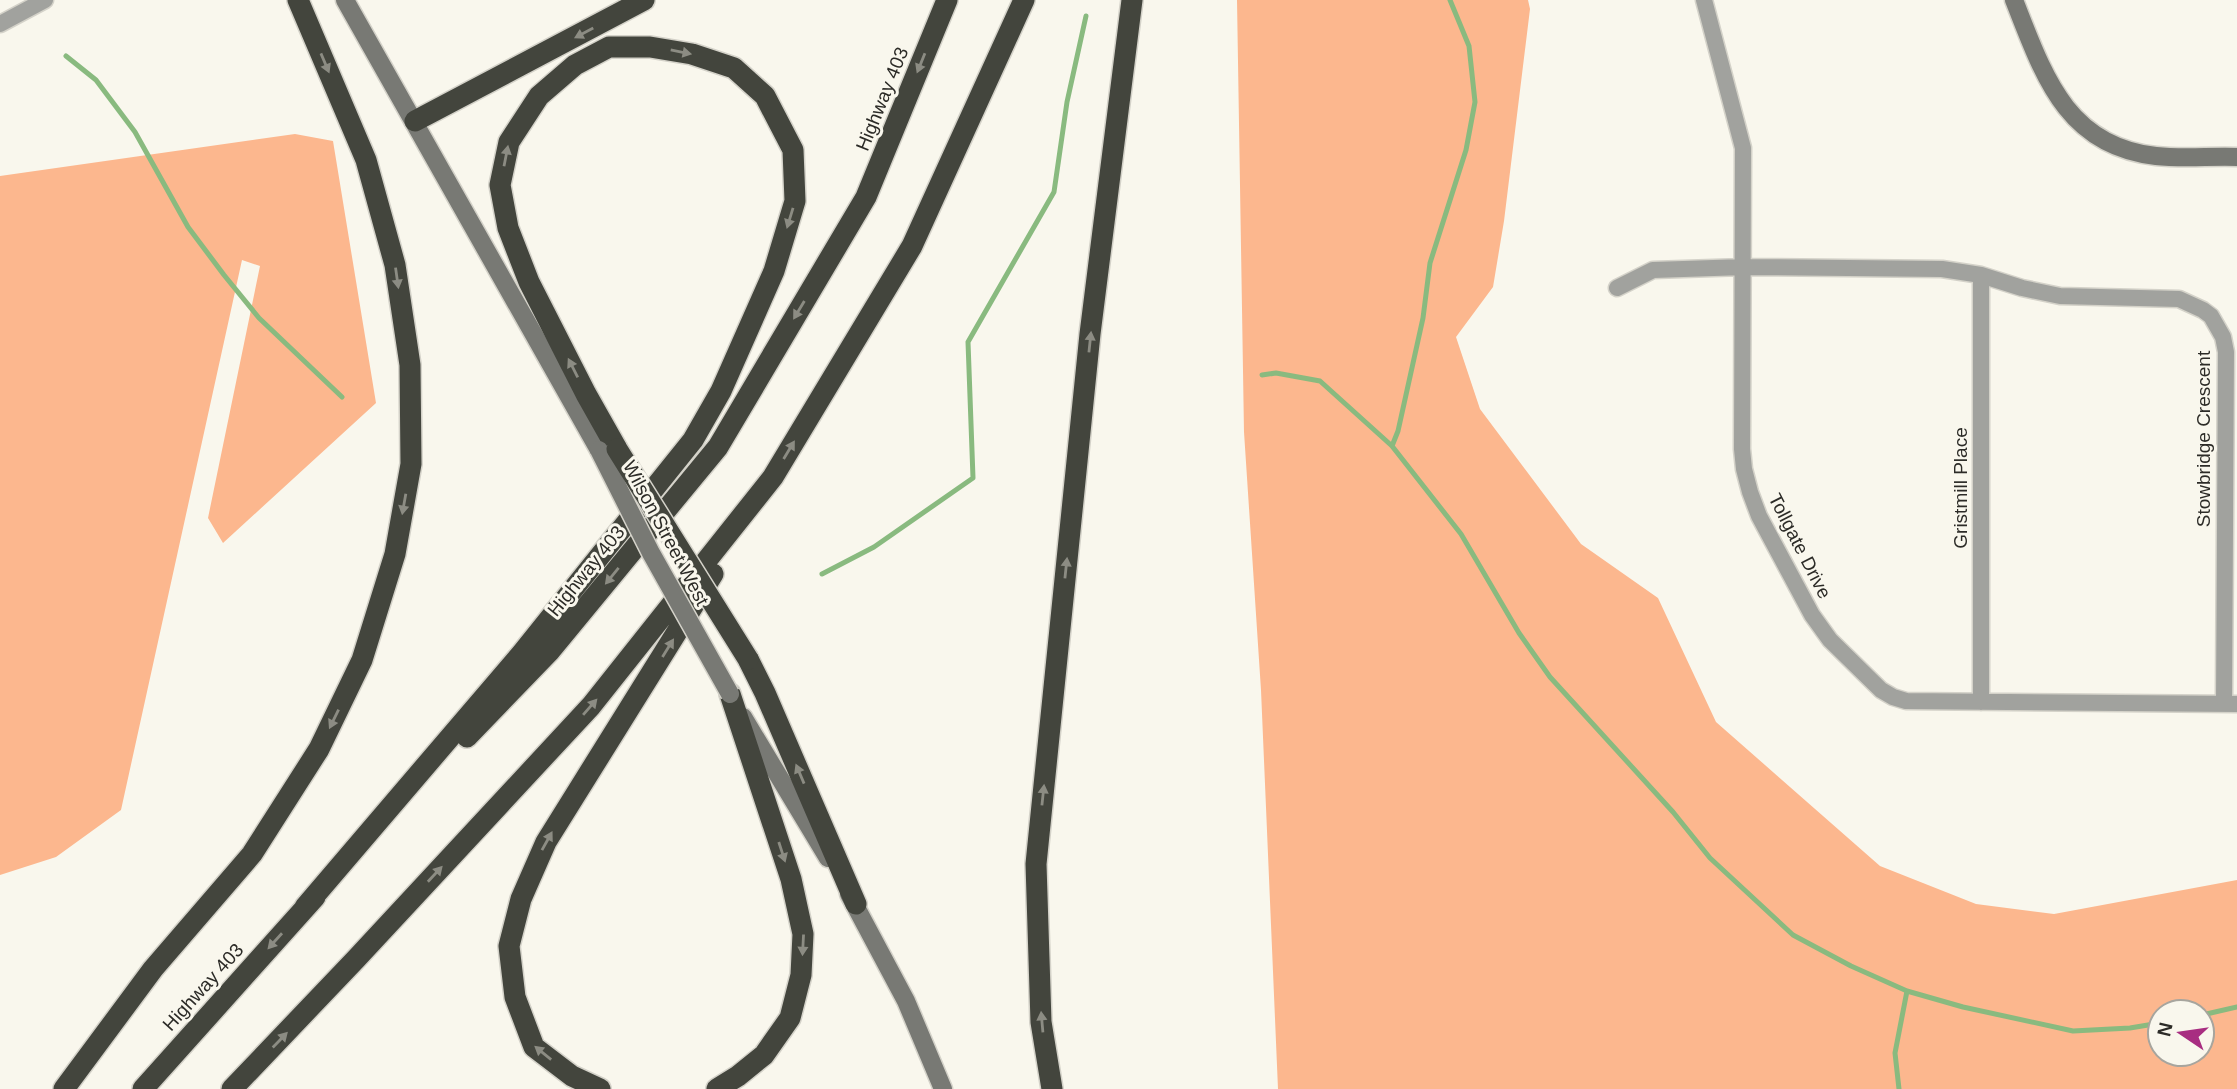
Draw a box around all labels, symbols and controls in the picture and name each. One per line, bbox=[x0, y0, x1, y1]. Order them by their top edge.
one-way arrow bbox=[574, 26, 594, 38]
street label: Highway 403 bbox=[852, 44, 912, 154]
one-way arrow bbox=[670, 47, 692, 58]
one-way arrow bbox=[319, 53, 331, 73]
one-way arrow bbox=[915, 53, 927, 73]
one-way arrow bbox=[501, 145, 512, 167]
one-way arrow bbox=[784, 208, 794, 229]
one-way arrow bbox=[392, 267, 403, 289]
one-way arrow bbox=[793, 301, 805, 320]
one-way arrow bbox=[1084, 331, 1095, 353]
street label: Stowbridge Crescent bbox=[2193, 350, 2214, 527]
one-way arrow bbox=[567, 358, 578, 378]
street label: Gristmill Place bbox=[1950, 427, 1971, 549]
one-way arrow bbox=[783, 440, 796, 459]
street label: Wilson Street West bbox=[619, 457, 713, 610]
street label: Tollgate Drive bbox=[1765, 490, 1835, 602]
one-way arrow bbox=[398, 493, 409, 515]
street label: Highway 403 bbox=[543, 522, 629, 620]
one-way arrow bbox=[1061, 557, 1072, 579]
one-way arrow bbox=[605, 567, 620, 584]
one-way arrow bbox=[661, 639, 674, 658]
one-way arrow bbox=[582, 698, 597, 715]
one-way arrow bbox=[328, 709, 339, 729]
one-way arrow bbox=[794, 764, 806, 784]
one-way arrow bbox=[1038, 783, 1049, 805]
one-way arrow bbox=[541, 831, 553, 851]
one-way arrow bbox=[777, 841, 788, 862]
one-way arrow bbox=[427, 866, 443, 883]
one-way arrow bbox=[268, 932, 283, 949]
one-way arrow bbox=[797, 935, 808, 957]
street label: Highway 403 bbox=[158, 939, 248, 1035]
north arrow bbox=[2146, 998, 2216, 1068]
one-way arrow bbox=[1036, 1010, 1047, 1032]
text: N bbox=[2153, 1020, 2177, 1038]
one-way arrow bbox=[271, 1031, 288, 1048]
one-way arrow bbox=[534, 1046, 552, 1061]

